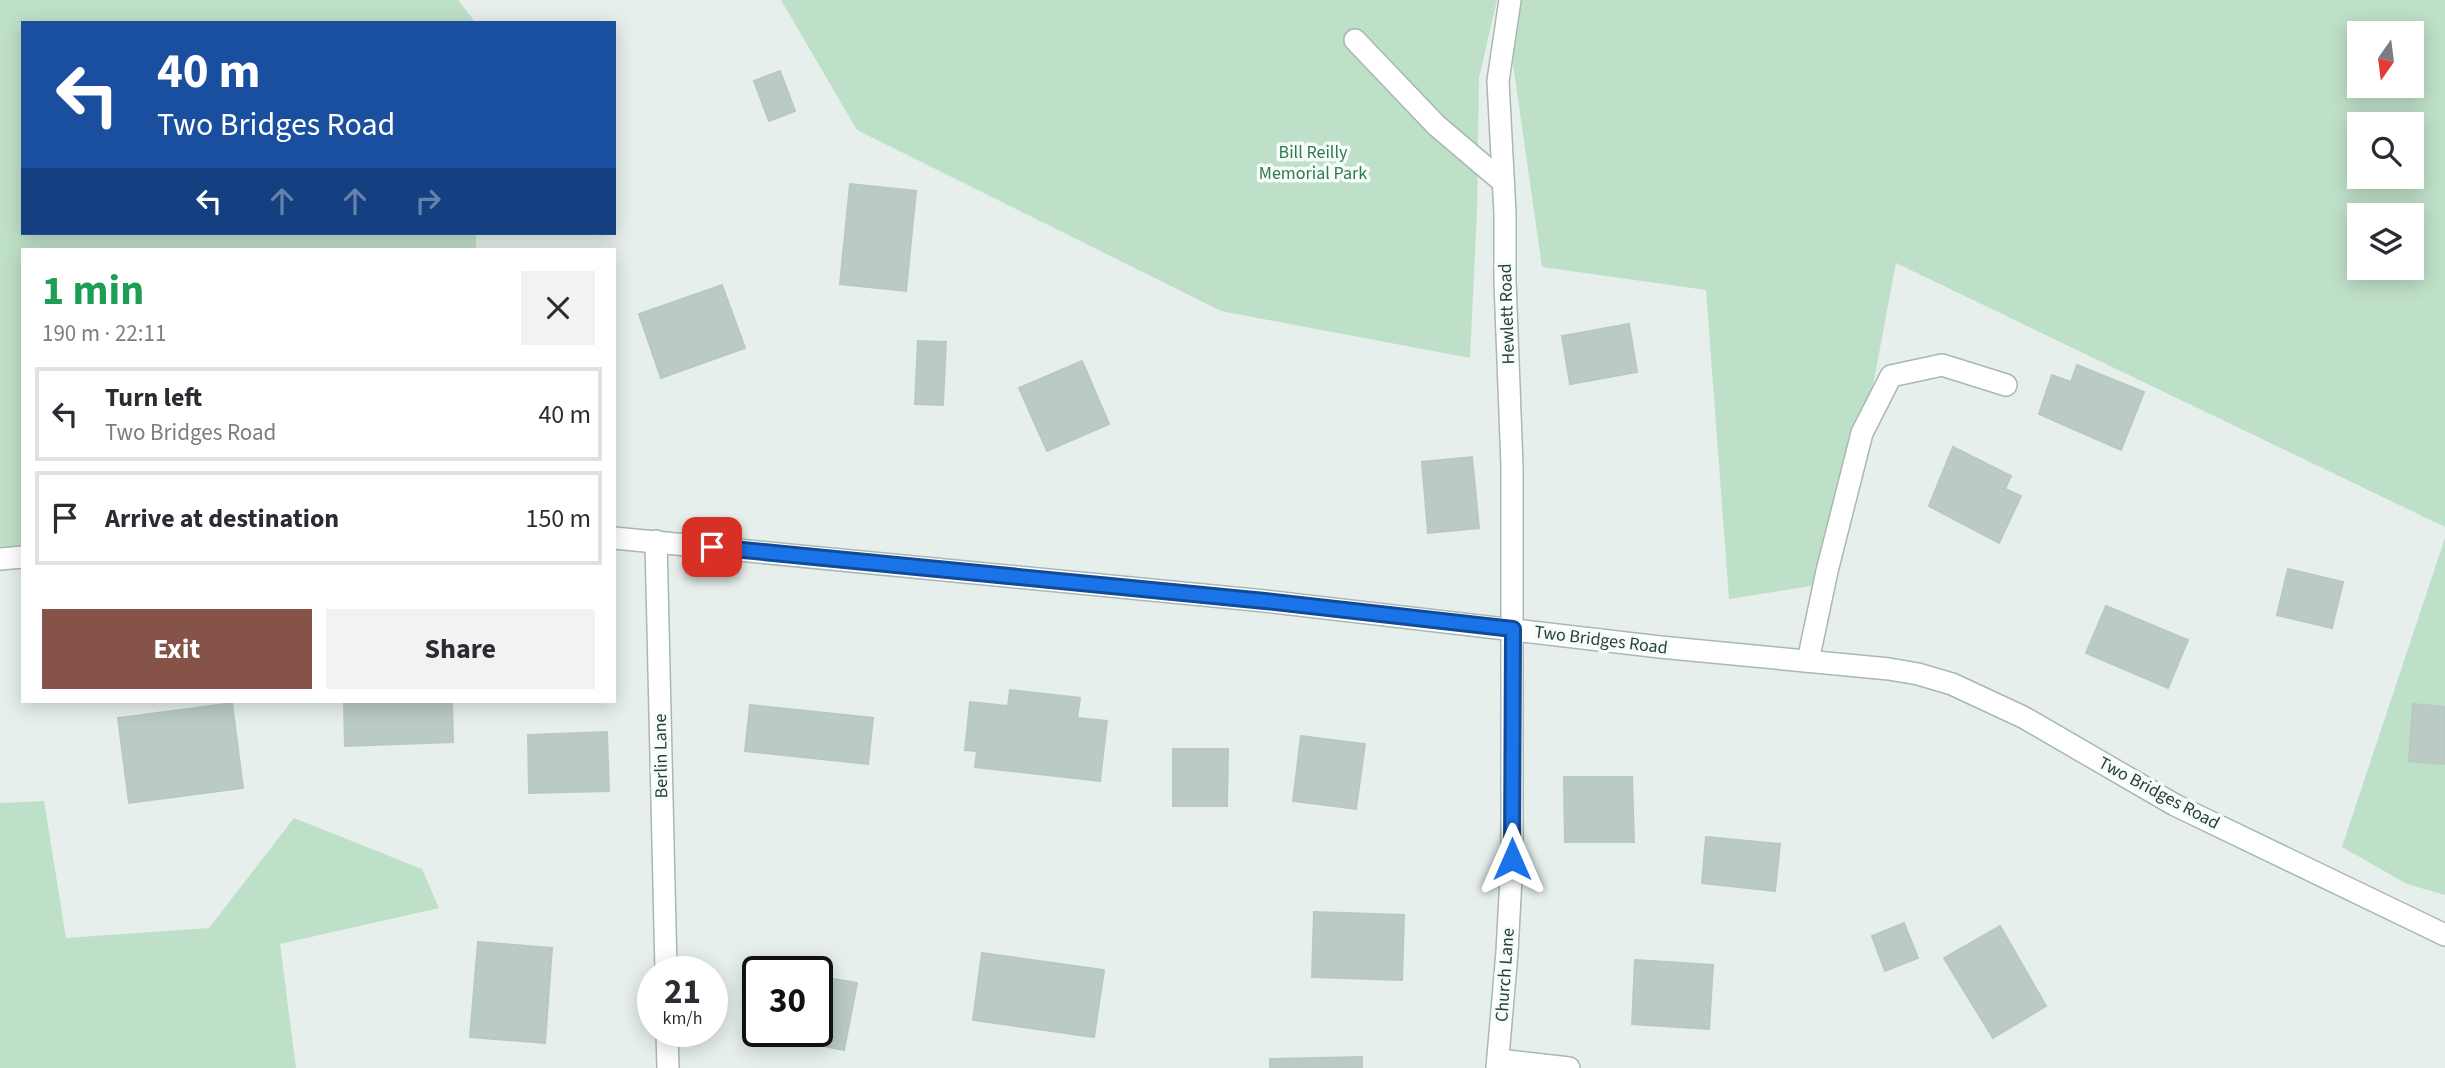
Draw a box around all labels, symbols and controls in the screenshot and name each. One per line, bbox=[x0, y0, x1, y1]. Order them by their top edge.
north arrow bbox=[2347, 21, 2424, 98]
map controls bbox=[2347, 21, 2424, 280]
text: 40 m bbox=[157, 37, 261, 107]
icon: left bbox=[42, 49, 133, 140]
text: Two Bridges Road bbox=[157, 102, 395, 148]
button: search bbox=[2347, 112, 2424, 189]
park label: Bill Reilly Memorial Park bbox=[1259, 140, 1367, 186]
icon: left bbox=[190, 182, 228, 220]
icon: ahead bbox=[263, 182, 301, 220]
icon: ahead bbox=[336, 182, 374, 220]
icon: right bbox=[409, 182, 447, 220]
button: layers bbox=[2347, 203, 2424, 280]
text: 1 min bbox=[42, 261, 144, 321]
street label: Hewlett Road bbox=[1493, 263, 1521, 365]
button: close bbox=[521, 271, 595, 345]
text: 190 m · 22:11 bbox=[42, 317, 166, 350]
text: Turn left bbox=[105, 379, 202, 416]
icon: left bbox=[46, 395, 84, 433]
text: 40 m bbox=[538, 396, 591, 433]
text: Two Bridges Road bbox=[105, 416, 276, 449]
icon: arrive bbox=[46, 499, 84, 537]
text: Arrive at destination bbox=[105, 500, 339, 537]
text: 150 m bbox=[525, 500, 591, 537]
pin bbox=[682, 517, 742, 577]
icon: arrive bbox=[693, 528, 731, 566]
button: Exit bbox=[42, 609, 312, 689]
button: Share bbox=[326, 609, 595, 689]
street label: Two Bridges Road bbox=[1533, 619, 1669, 661]
street label: Berlin Lane bbox=[648, 713, 674, 799]
street label: Two Bridges Road bbox=[2094, 750, 2224, 836]
position arrow bbox=[1475, 822, 1549, 896]
street label: Church Lane bbox=[1489, 927, 1521, 1023]
speed limit sign: 30 bbox=[742, 956, 833, 1047]
text: 21 bbox=[664, 967, 701, 1017]
text: km/h bbox=[663, 1006, 702, 1031]

